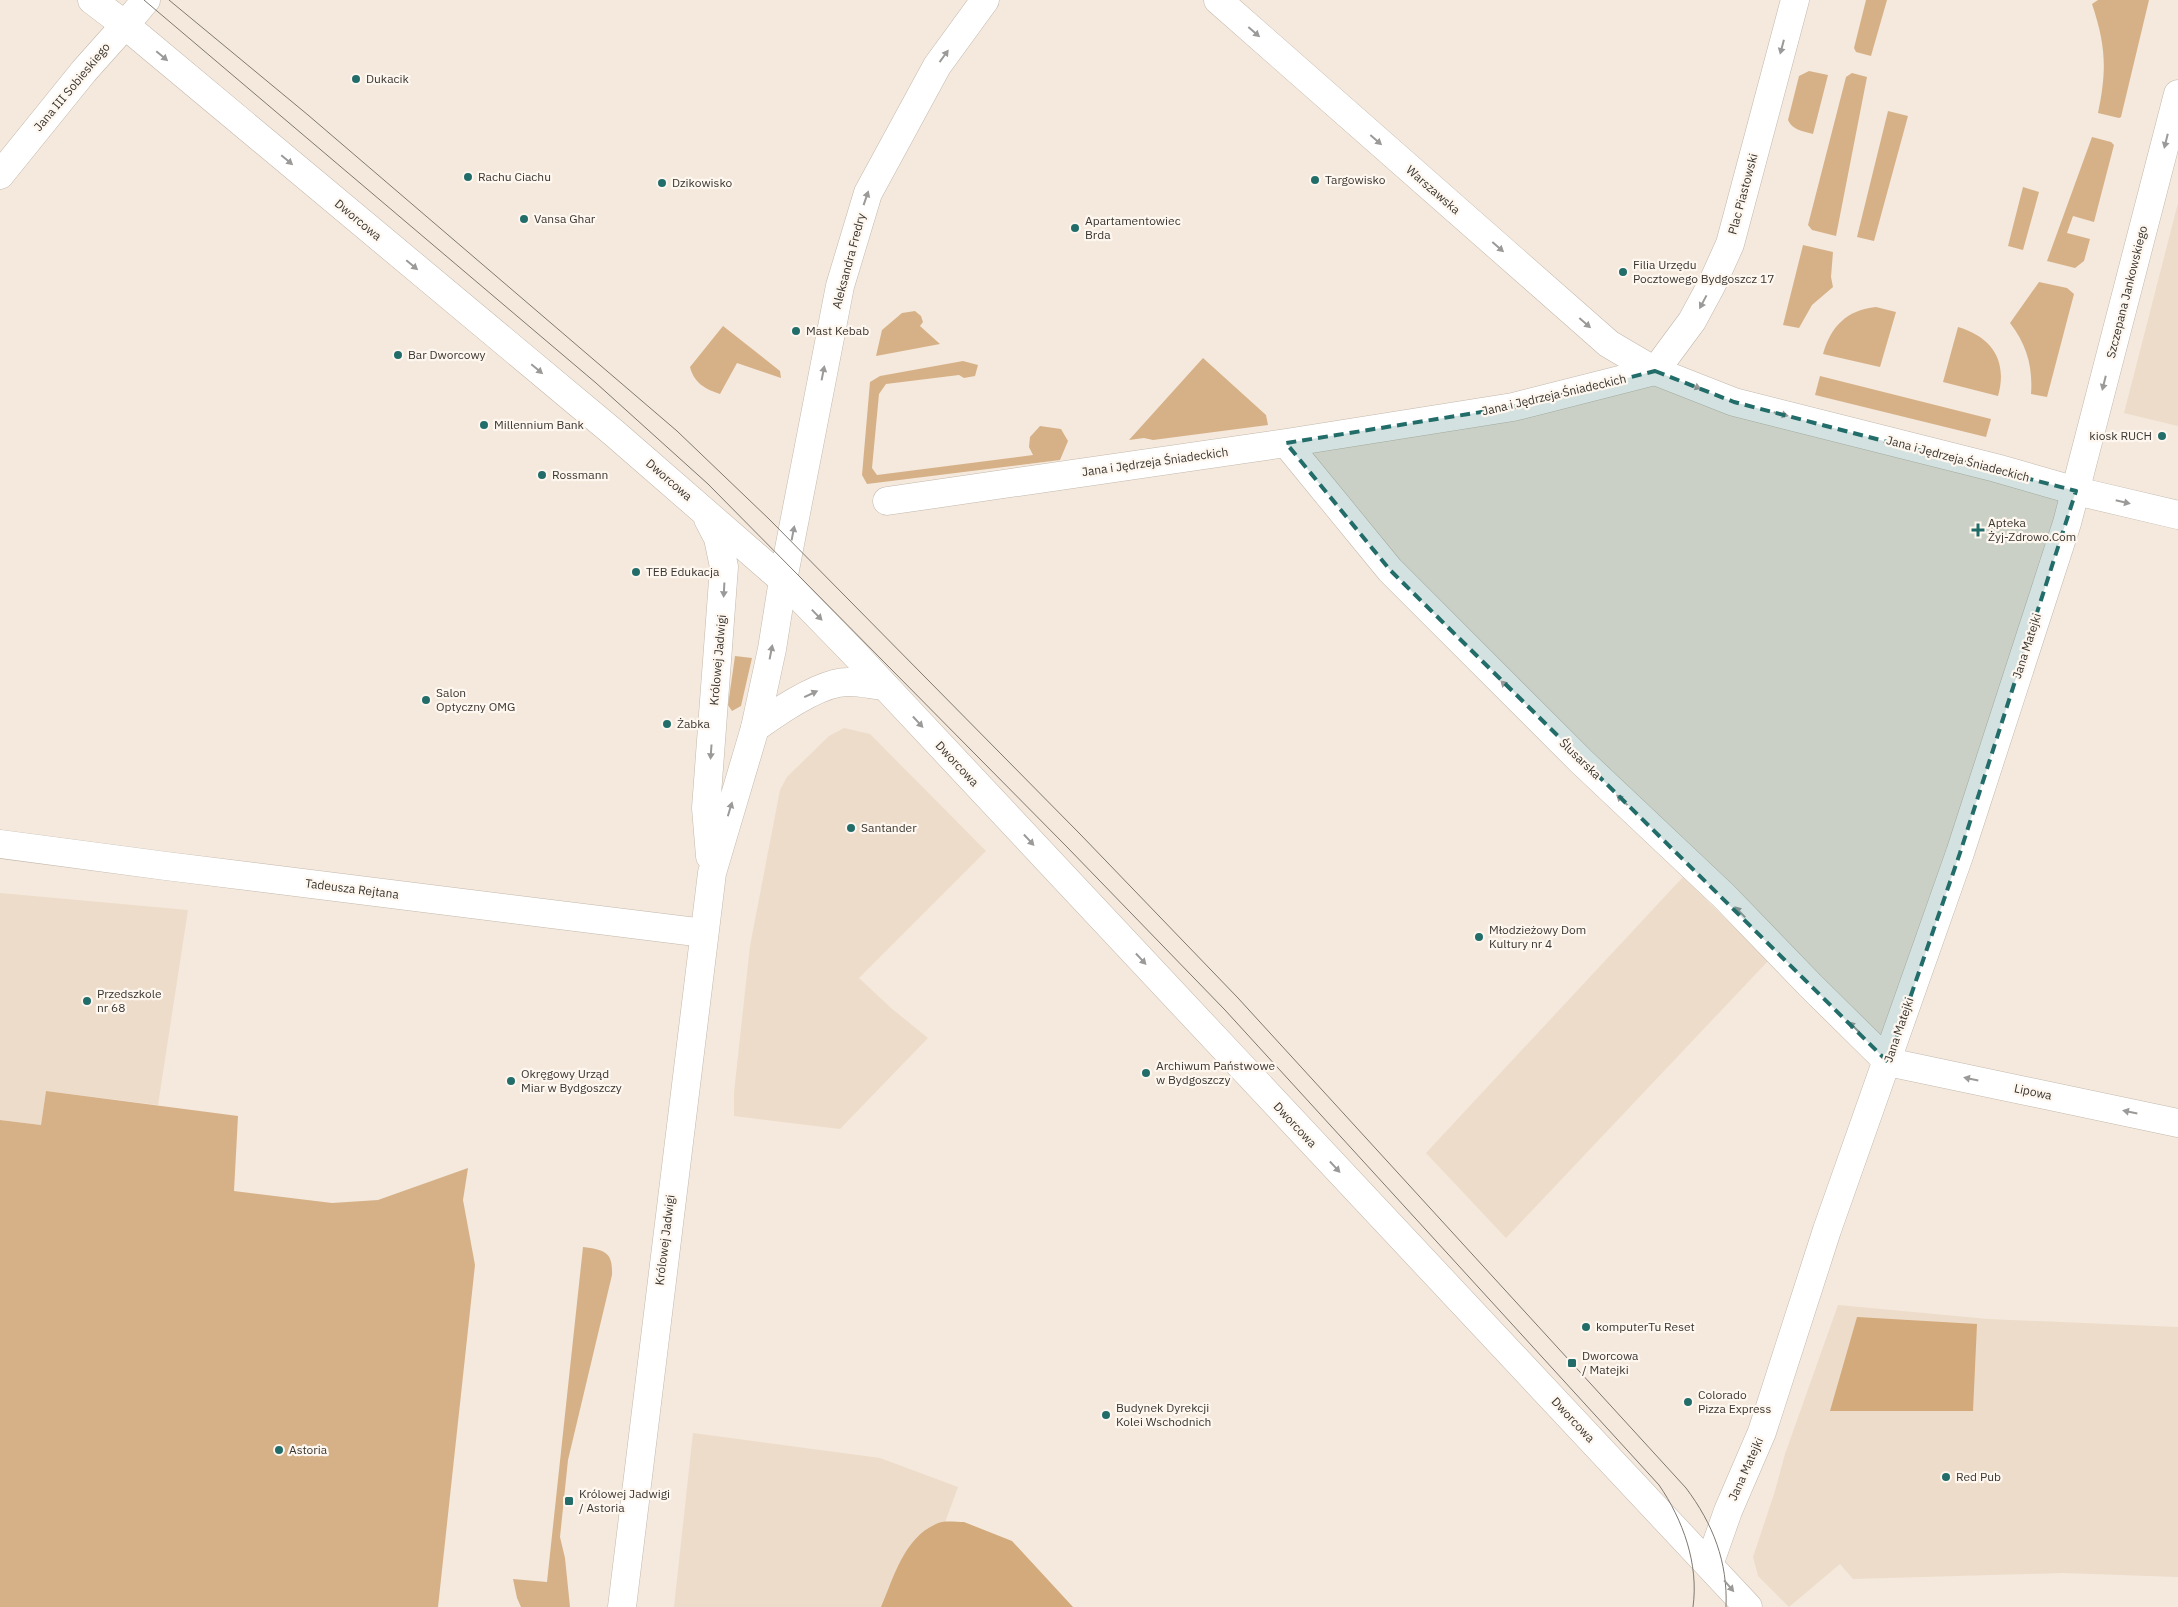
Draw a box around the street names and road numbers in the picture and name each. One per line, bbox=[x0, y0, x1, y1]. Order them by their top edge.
street label: Jana III Sobieskiego bbox=[30, 39, 113, 134]
street label: Plac Piastowski bbox=[1724, 152, 1761, 236]
street label: Warszawska bbox=[1403, 162, 1464, 218]
street label: Dworcowa bbox=[332, 196, 385, 244]
street label: Aleksandra Fredry bbox=[829, 211, 868, 310]
street label: Szczepana Jankowskiego bbox=[2103, 224, 2150, 360]
street label: Jana i Jędrzeja Śniadeckich bbox=[1480, 371, 1628, 418]
street label: Jana i Jędrzeja Śniadeckich bbox=[1885, 432, 2031, 485]
street label: Jana i Jędrzeja Śniadeckich bbox=[1081, 444, 1229, 479]
street label: Dworcowa bbox=[643, 455, 696, 504]
street label: Jana Matejki bbox=[2009, 611, 2044, 680]
street label: Królowej Jadwigi bbox=[706, 614, 729, 706]
street label: Ślusarska bbox=[1556, 735, 1605, 783]
street label: Dworcowa bbox=[933, 738, 982, 790]
street label: Tadeusza Rejtana bbox=[304, 875, 400, 902]
street label: Jana Matejki bbox=[1880, 995, 1917, 1064]
street label: Lipowa bbox=[2013, 1080, 2054, 1103]
street label: Dworcowa bbox=[1271, 1099, 1320, 1151]
street label: Królowej Jadwigi bbox=[652, 1194, 677, 1286]
street label: Dworcowa bbox=[1549, 1394, 1598, 1446]
street label: Jana Matejki bbox=[1725, 1435, 1766, 1503]

